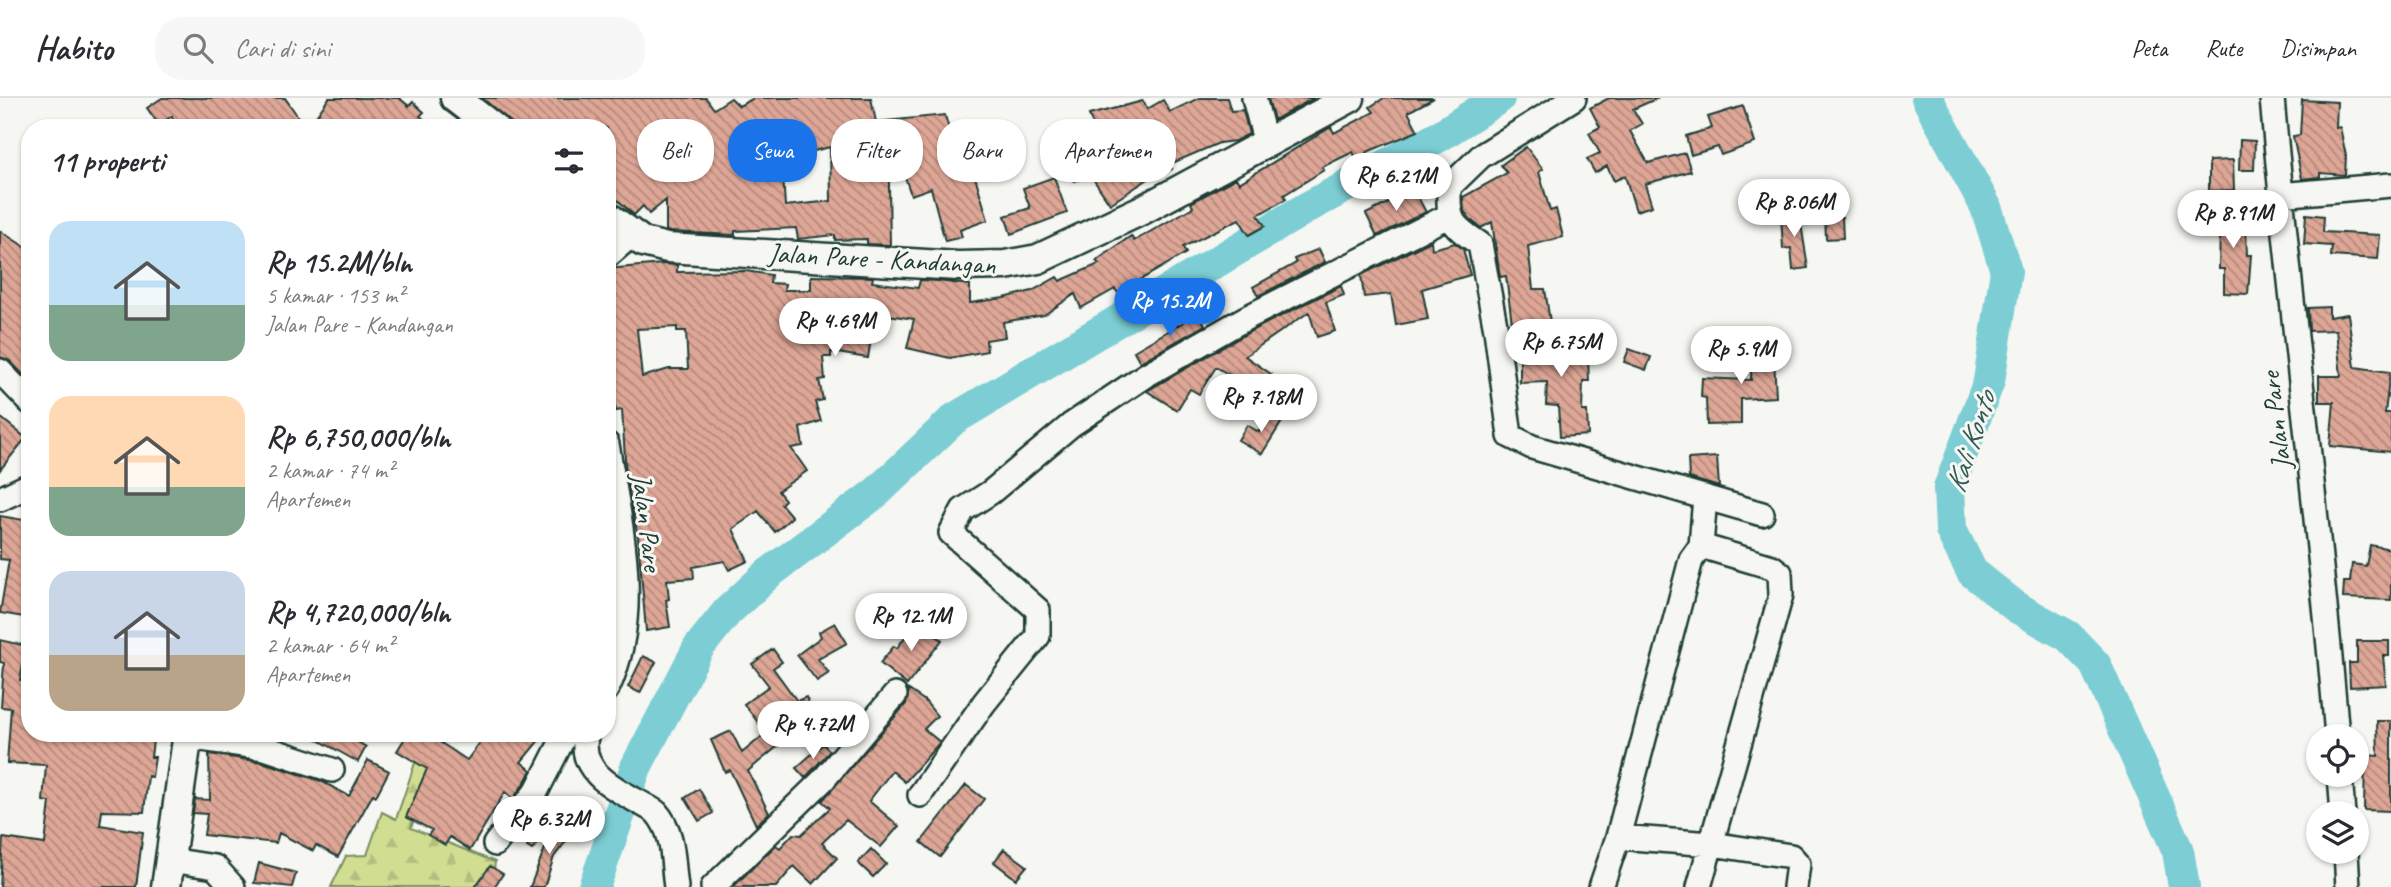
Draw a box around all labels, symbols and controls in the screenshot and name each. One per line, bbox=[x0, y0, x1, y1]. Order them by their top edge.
search box bbox=[155, 17, 645, 80]
text: Habito bbox=[35, 27, 113, 69]
icon: search bbox=[179, 29, 217, 67]
text: Cari di sini bbox=[235, 32, 330, 65]
text: Peta bbox=[2131, 33, 2167, 63]
text: Rute bbox=[2205, 33, 2242, 63]
text: Disimpan bbox=[2280, 33, 2356, 63]
chip: Beli bbox=[637, 119, 714, 182]
chip: Sewa bbox=[728, 119, 817, 182]
chip: Filter bbox=[831, 119, 923, 182]
chip: Baru bbox=[937, 119, 1026, 182]
chip: Apartemen bbox=[1040, 119, 1176, 182]
text: 11 properti bbox=[49, 142, 164, 180]
icon: filters bbox=[550, 142, 588, 180]
pin: Rp 6.21M bbox=[1324, 153, 1468, 213]
text: Rp 6.21M bbox=[1356, 161, 1436, 190]
pin: Rp 8.06M bbox=[1722, 180, 1866, 239]
text: Rp 8.06M bbox=[1754, 187, 1834, 216]
pin: Rp 8.91M bbox=[2161, 190, 2305, 250]
text: Rp 8.91M bbox=[2193, 198, 2273, 227]
street label: Jalan Pare - Kandangan bbox=[765, 235, 997, 282]
text: Rp 15.2M/bln bbox=[266, 243, 412, 281]
icon: home bbox=[105, 249, 189, 333]
pin: Rp 15.2M bbox=[1098, 278, 1242, 338]
text: 5 kamar · 153 m² bbox=[266, 281, 404, 310]
text: Rp 15.2M bbox=[1130, 286, 1210, 315]
pin: Rp 4.69M bbox=[763, 299, 907, 358]
text: Rp 4.69M bbox=[795, 306, 875, 335]
text: Jalan Pare - Kandangan bbox=[266, 310, 453, 339]
pin: Rp 6.75M bbox=[1489, 320, 1633, 379]
text: Rp 6.75M bbox=[1521, 327, 1601, 356]
pin: Rp 5.9M bbox=[1676, 327, 1806, 386]
text: Rp 5.9M bbox=[1707, 334, 1775, 363]
street label: Jalan Pare bbox=[2252, 368, 2299, 474]
pin: Rp 7.18M bbox=[1189, 374, 1333, 434]
text: Rp 7.18M bbox=[1221, 382, 1301, 411]
water label: Kali Konto bbox=[1936, 383, 2005, 497]
text: Rp 6,750,000/bln bbox=[266, 418, 450, 456]
icon: home bbox=[105, 424, 189, 508]
text: 2 kamar · 74 m² bbox=[266, 456, 394, 485]
street label: Jalan Pare bbox=[624, 469, 671, 575]
text: Apartemen bbox=[266, 485, 350, 514]
text: Rp 4,720,000/bln bbox=[266, 593, 450, 631]
pin: Rp 12.1M bbox=[839, 594, 983, 653]
icon: home bbox=[105, 599, 189, 683]
text: Rp 12.1M bbox=[871, 601, 951, 630]
text: 2 kamar · 64 m² bbox=[266, 631, 394, 660]
text: Apartemen bbox=[266, 660, 350, 689]
pin: Rp 4.72M bbox=[741, 702, 885, 761]
text: Rp 4.72M bbox=[773, 709, 853, 738]
map controls bbox=[2306, 724, 2369, 864]
button: locate bbox=[2306, 724, 2369, 787]
pin: Rp 6.32M bbox=[477, 796, 621, 856]
button: layers bbox=[2306, 801, 2369, 864]
text: Rp 6.32M bbox=[509, 804, 589, 833]

